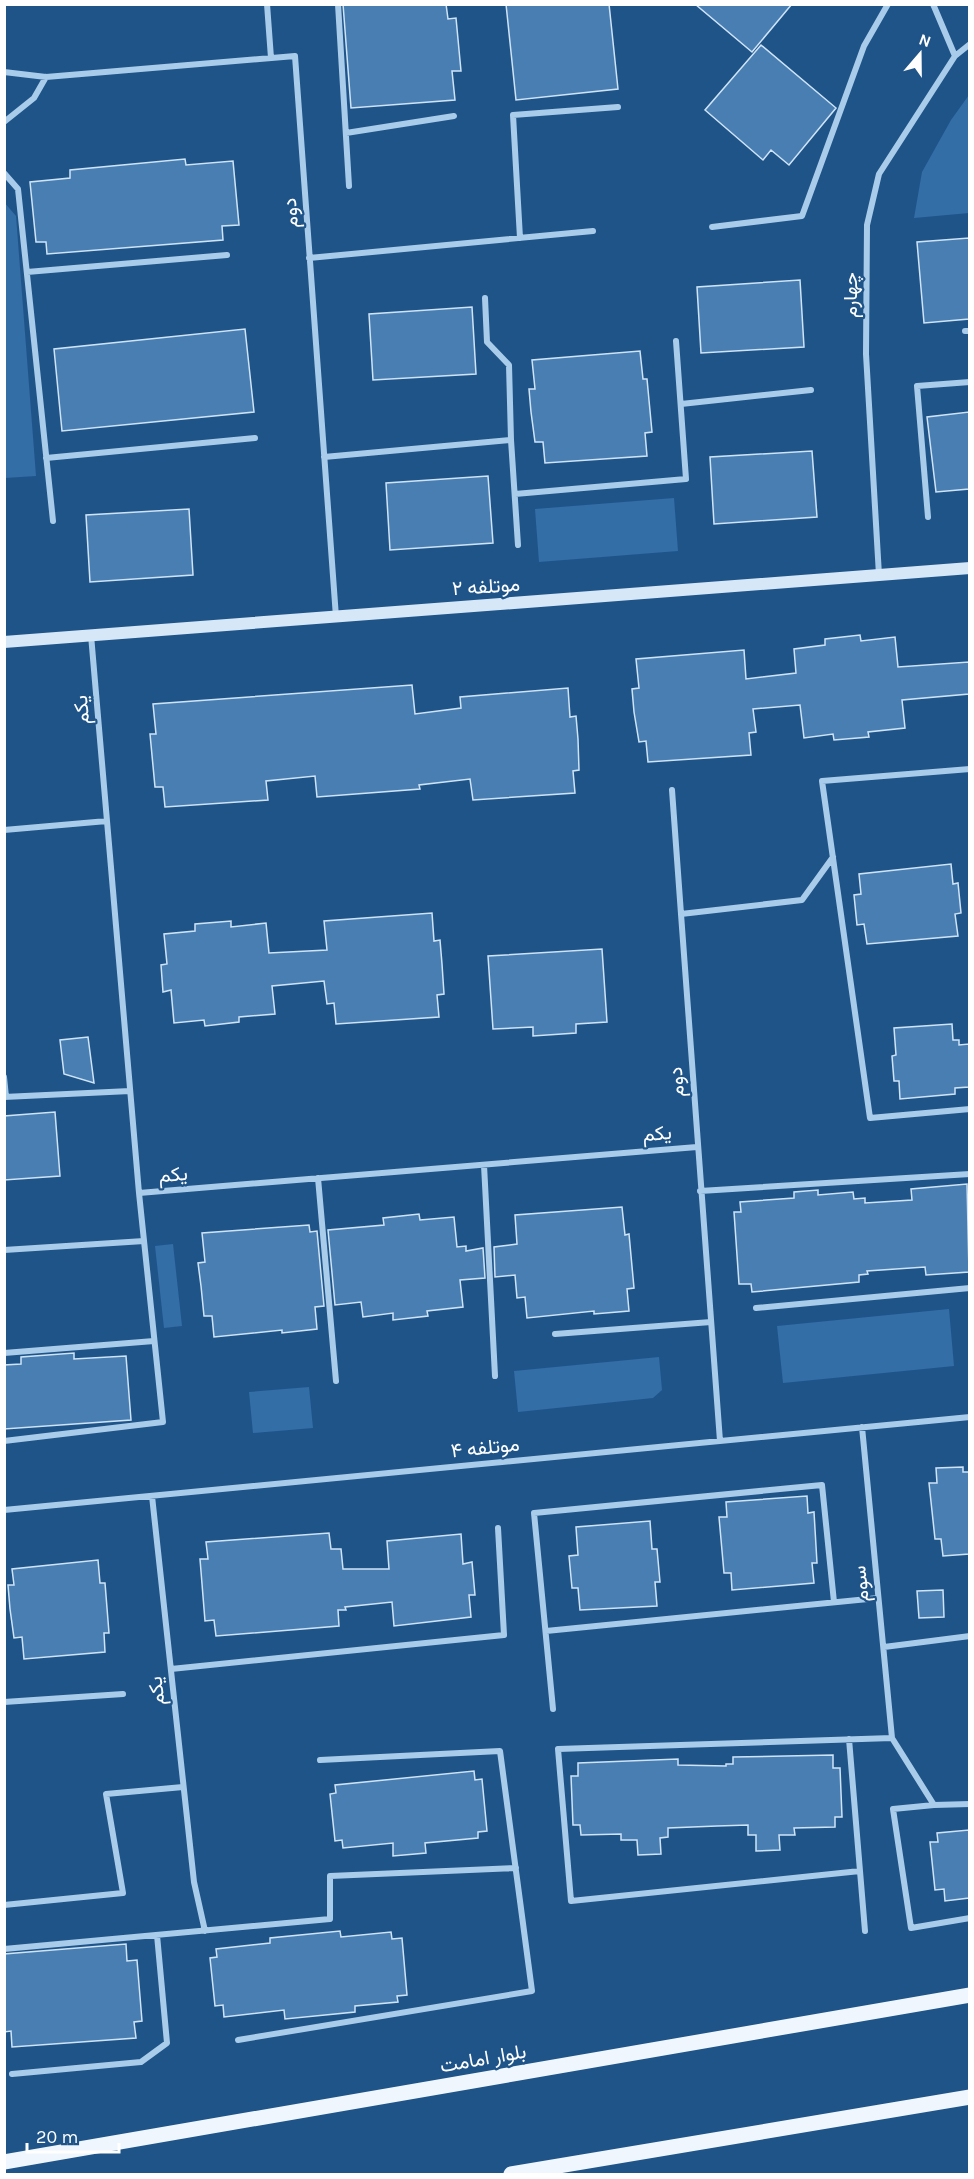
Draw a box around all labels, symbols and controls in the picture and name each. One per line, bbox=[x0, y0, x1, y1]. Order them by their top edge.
north arrow bbox=[890, 24, 950, 84]
text: N bbox=[916, 29, 934, 51]
street label: دوم bbox=[278, 197, 304, 229]
street label: چهارم bbox=[839, 272, 864, 318]
street label: موتلفه ۲ bbox=[451, 573, 521, 601]
street label: یکم bbox=[69, 694, 95, 725]
street label: دوم bbox=[664, 1066, 690, 1098]
street label: یکم bbox=[642, 1121, 673, 1147]
street label: یکم bbox=[158, 1162, 189, 1188]
street label: موتلفه ۴ bbox=[450, 1432, 521, 1464]
street label: سوم bbox=[847, 1564, 875, 1603]
street label: یکم bbox=[144, 1675, 170, 1707]
street label: بلوار امامت bbox=[438, 2040, 528, 2078]
scale bar bbox=[27, 2116, 118, 2154]
text: 20 m bbox=[36, 2126, 78, 2148]

